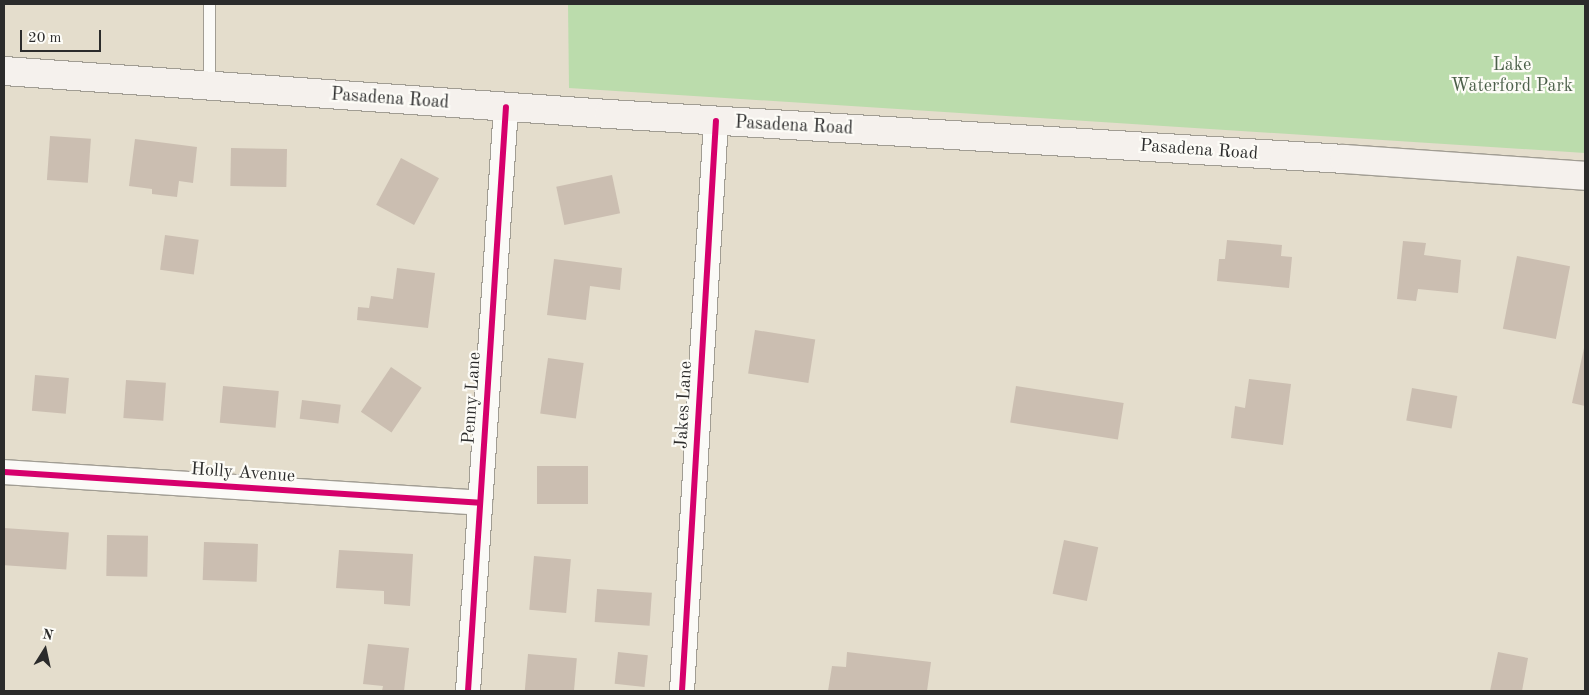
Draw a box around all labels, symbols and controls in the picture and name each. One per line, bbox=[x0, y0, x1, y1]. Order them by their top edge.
scale bar bbox=[22, 20, 104, 52]
text: 20 m bbox=[28, 31, 62, 46]
park label: Lake Waterford Park bbox=[1451, 55, 1573, 98]
street label: Pasadena Road bbox=[330, 84, 450, 114]
street label: Pasadena Road bbox=[734, 112, 854, 140]
street label: Pasadena Road bbox=[1139, 135, 1259, 165]
street label: Penny Lane bbox=[458, 351, 486, 445]
street label: Jakes Lane bbox=[671, 360, 697, 450]
street label: Holly Avenue bbox=[190, 459, 296, 487]
north arrow bbox=[20, 625, 70, 675]
text: N bbox=[41, 627, 54, 643]

